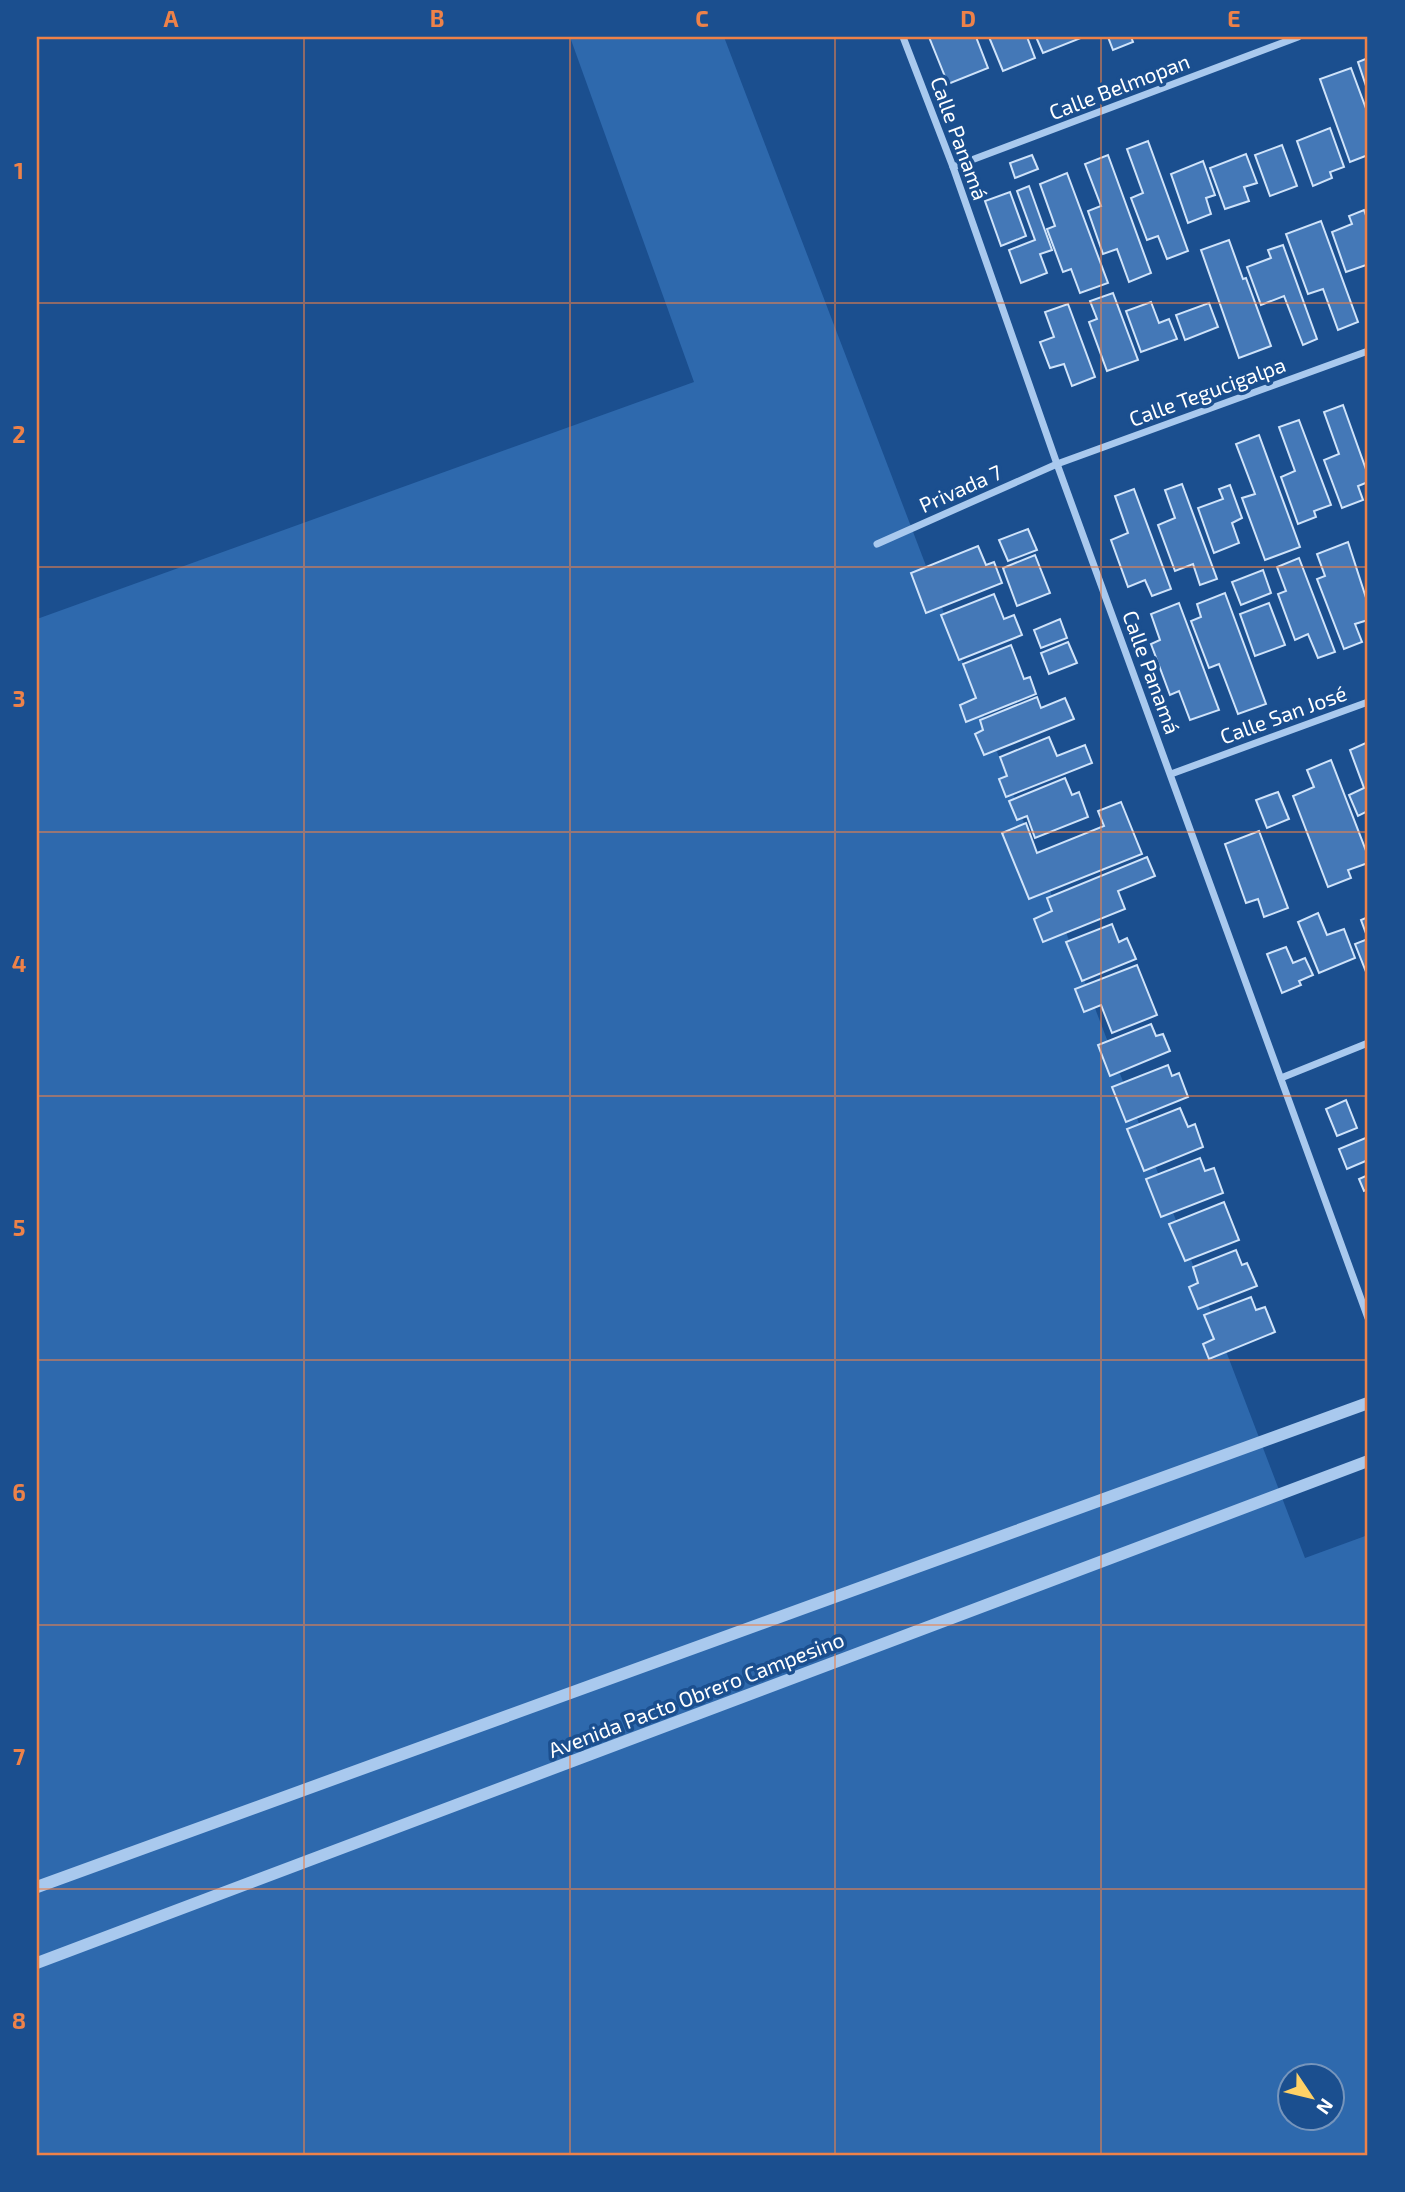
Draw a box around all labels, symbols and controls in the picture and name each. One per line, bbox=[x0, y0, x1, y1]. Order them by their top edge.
text: A bbox=[163, 4, 179, 32]
text: B bbox=[430, 4, 444, 32]
text: C bbox=[695, 4, 709, 32]
text: D bbox=[960, 4, 976, 32]
text: E bbox=[1227, 4, 1241, 32]
street label: Calle Belmopan bbox=[1045, 48, 1193, 124]
street label: Calle Panamá bbox=[926, 73, 994, 203]
text: 1 bbox=[14, 156, 24, 184]
street label: Calle Tegucigalpa bbox=[1125, 351, 1289, 431]
text: 2 bbox=[12, 420, 26, 448]
street label: Privada 7 bbox=[915, 459, 1005, 517]
street label: Calle Panamá bbox=[1118, 607, 1186, 737]
street label: Calle San José bbox=[1216, 680, 1350, 748]
text: 3 bbox=[12, 684, 26, 712]
text: 4 bbox=[12, 949, 26, 977]
text: 5 bbox=[13, 1213, 25, 1241]
text: 6 bbox=[12, 1478, 26, 1506]
street label: Avenida Pacto Obrero Campesino bbox=[545, 1626, 847, 1762]
text: 7 bbox=[13, 1742, 25, 1770]
text: 8 bbox=[12, 2006, 26, 2034]
north arrow bbox=[1276, 2062, 1346, 2132]
text: N bbox=[1312, 2095, 1339, 2119]

